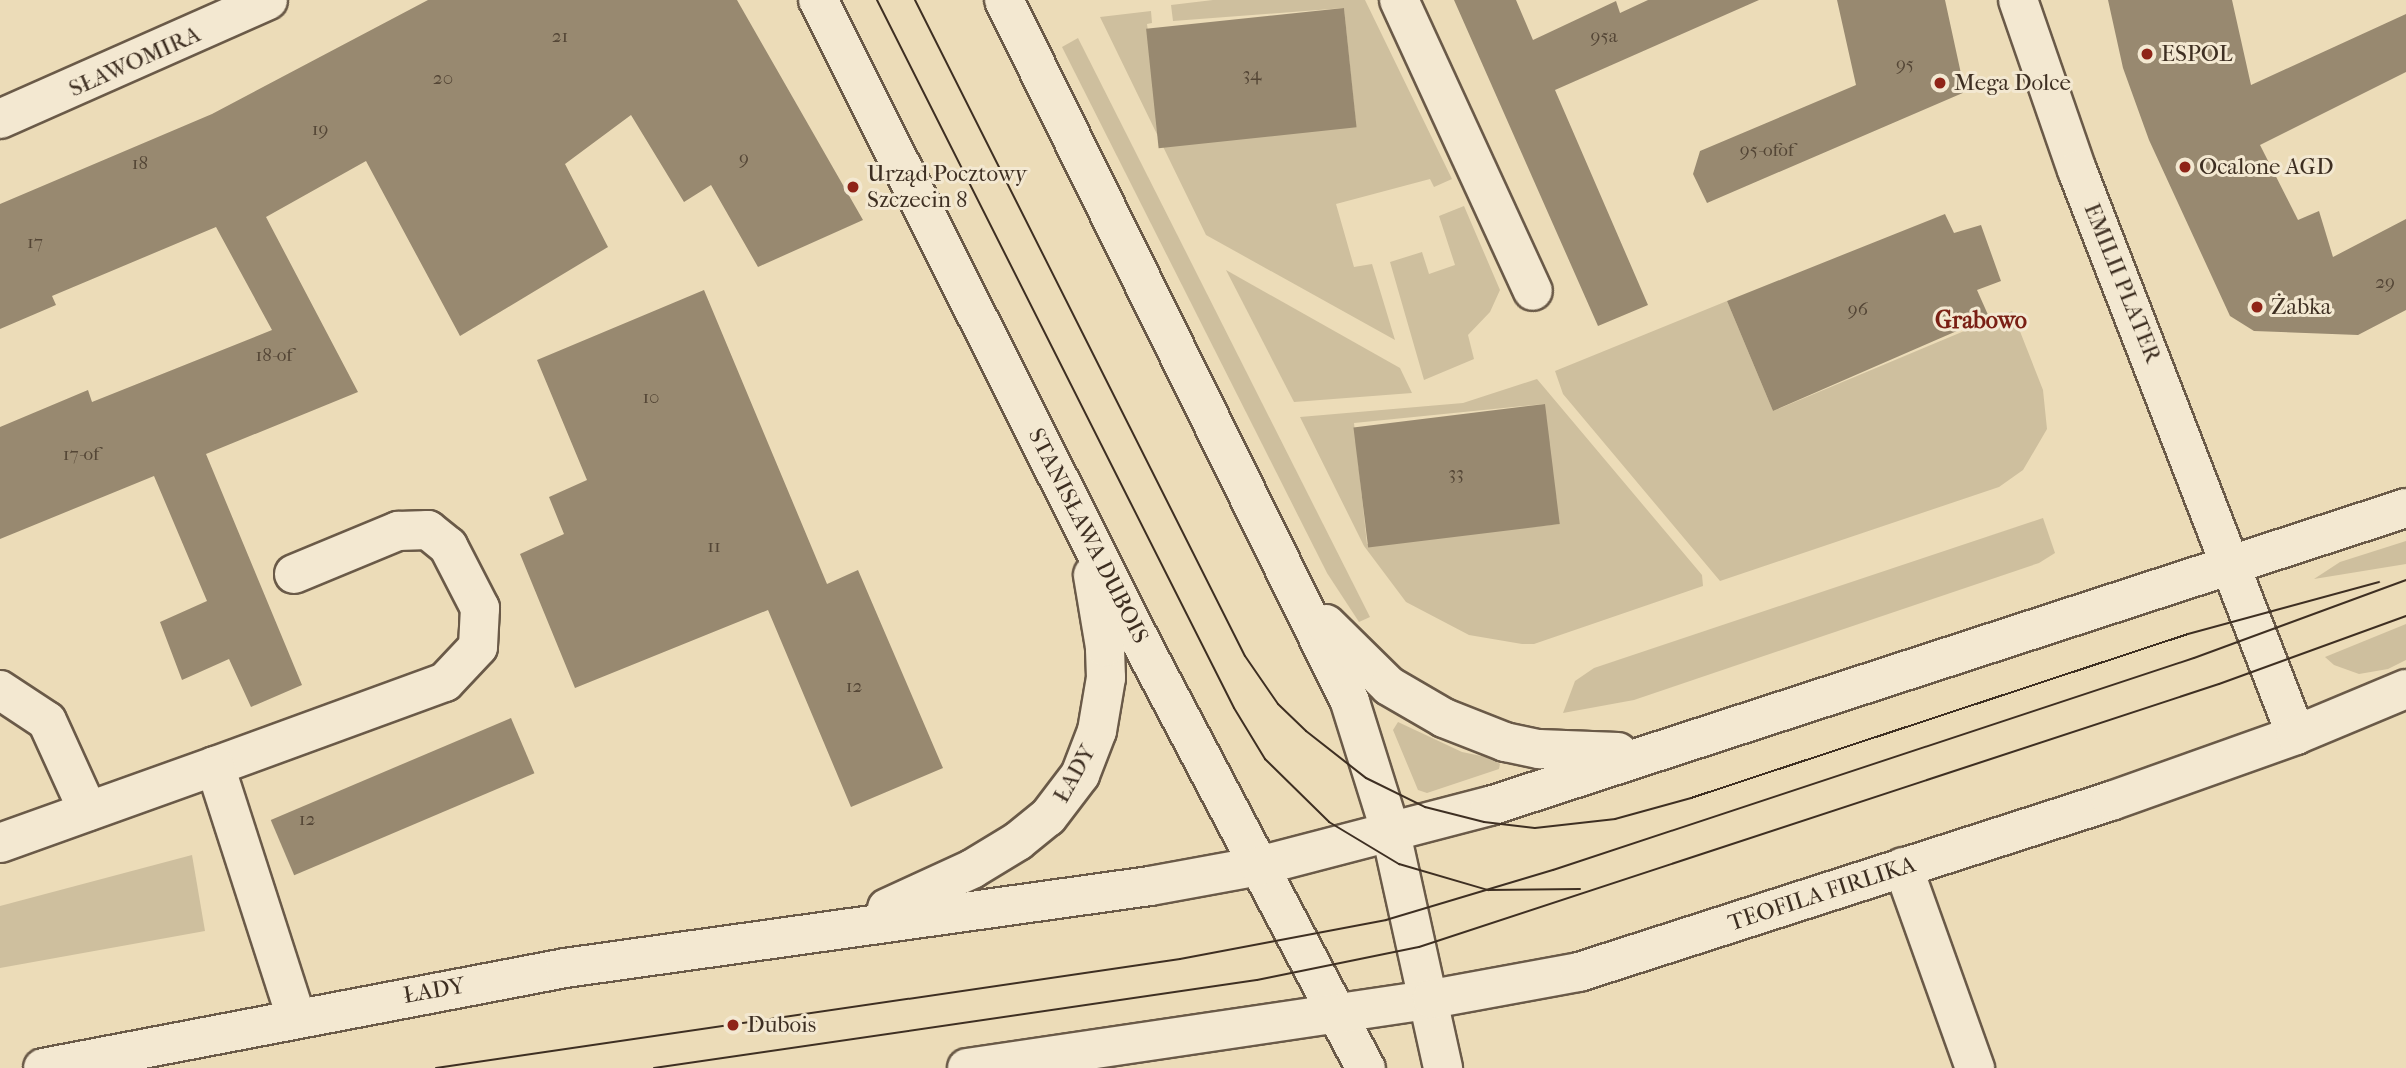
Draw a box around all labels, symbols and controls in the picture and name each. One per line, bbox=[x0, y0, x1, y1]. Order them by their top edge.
street label: SŁAWOMIRA bbox=[65, 21, 205, 103]
house number: 21 bbox=[552, 26, 568, 48]
house number: 95a bbox=[1591, 26, 1617, 48]
place label: ESPOL bbox=[2161, 40, 2233, 68]
marker: ESPOL bbox=[2139, 46, 2155, 62]
house number: 95 bbox=[1896, 54, 1914, 76]
house number: 34 bbox=[1242, 64, 1262, 86]
house number: 20 bbox=[433, 68, 453, 90]
place label: Mega Dolce bbox=[1954, 69, 2071, 97]
marker: Mega Dolce bbox=[1932, 75, 1948, 91]
house number: 19 bbox=[312, 119, 328, 141]
house number: 95-ofof bbox=[1740, 140, 1794, 162]
house number: 9 bbox=[739, 148, 749, 170]
house number: 18 bbox=[132, 153, 148, 175]
place label: Ocalone AGD bbox=[2199, 153, 2333, 181]
marker: Ocalone AGD bbox=[2177, 159, 2193, 175]
place label: Urząd Pocztowy Szczecin 8 bbox=[867, 160, 1027, 214]
marker: Urząd Pocztowy Szczecin 8 bbox=[845, 179, 861, 195]
street label: EMILII PLATER bbox=[2077, 199, 2167, 367]
house number: 17 bbox=[27, 232, 43, 254]
house number: 29 bbox=[2375, 272, 2395, 294]
place label: Żabka bbox=[2271, 293, 2331, 321]
house number: 96 bbox=[1848, 299, 1868, 321]
marker: Żabka bbox=[2249, 299, 2265, 315]
district label: Grabowo bbox=[1935, 307, 2027, 335]
house number: 18-of bbox=[255, 345, 293, 367]
house number: 10 bbox=[642, 387, 660, 409]
street label: STANISŁAWA DUBOIS bbox=[1022, 424, 1154, 648]
house number: 17-of bbox=[63, 444, 99, 466]
house number: 33 bbox=[1448, 463, 1464, 485]
house number: 11 bbox=[707, 536, 721, 558]
house number: 12 bbox=[846, 676, 862, 698]
street label: ŁADY bbox=[1048, 740, 1102, 808]
house number: 12 bbox=[299, 809, 315, 831]
street label: TEOFILA FIRLIKA bbox=[1725, 851, 1919, 937]
street label: ŁADY bbox=[401, 972, 467, 1010]
place label: Dubois bbox=[747, 1011, 816, 1039]
marker: Dubois bbox=[725, 1017, 741, 1033]

